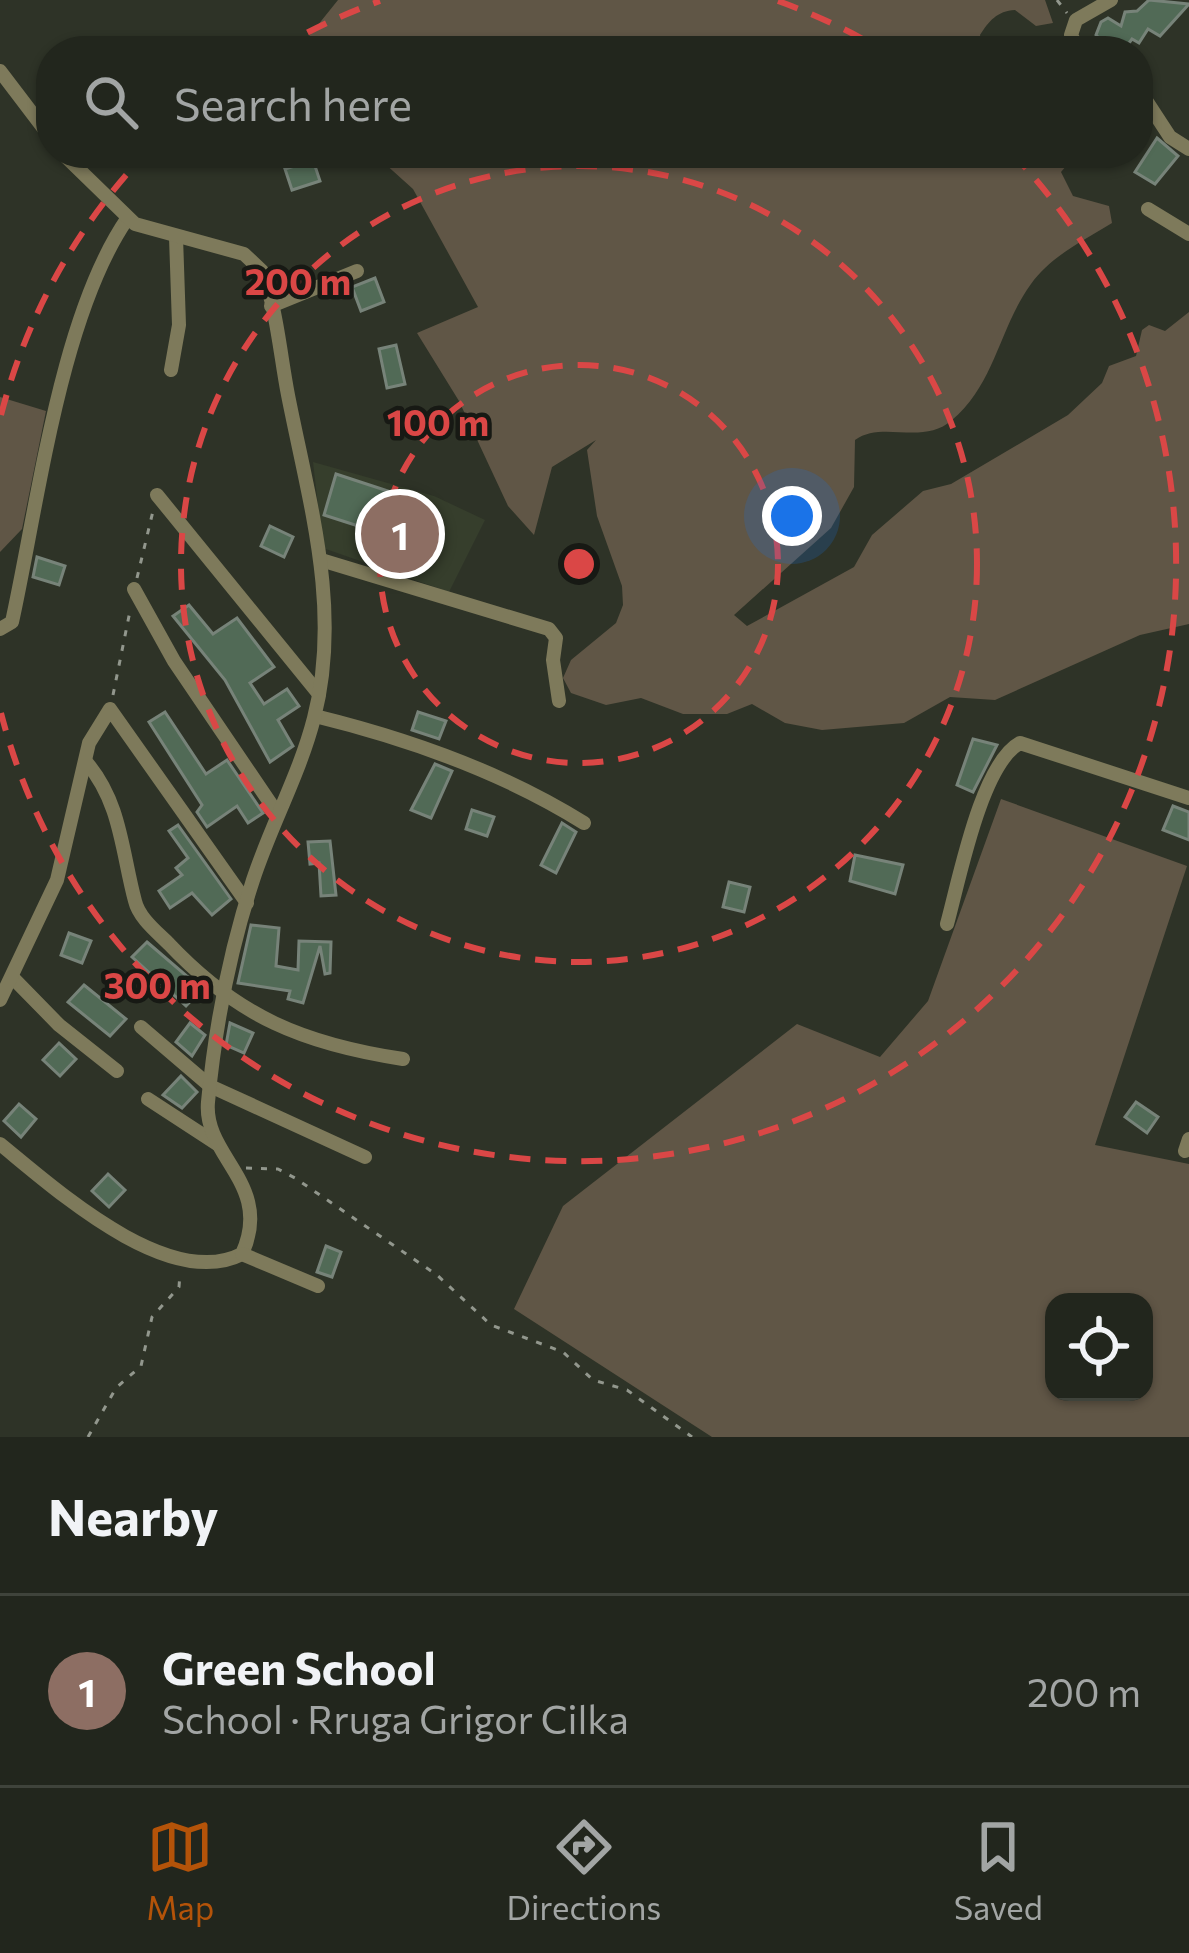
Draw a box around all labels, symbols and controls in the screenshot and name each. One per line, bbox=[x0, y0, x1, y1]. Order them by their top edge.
search box bbox=[36, 36, 1153, 168]
icon: search bbox=[78, 69, 144, 135]
text: Search here bbox=[174, 75, 412, 130]
text: 200 m bbox=[245, 258, 351, 302]
text: 100 m bbox=[387, 399, 489, 443]
your location bbox=[762, 486, 822, 546]
pin: 1 bbox=[361, 489, 439, 579]
centre of rings bbox=[558, 543, 600, 585]
text: 300 m bbox=[103, 962, 211, 1006]
map controls bbox=[1045, 1293, 1153, 1401]
button: locate bbox=[1045, 1293, 1153, 1401]
text: Nearby bbox=[48, 1484, 218, 1547]
text: Green School bbox=[162, 1639, 436, 1694]
text: 1 bbox=[78, 1667, 96, 1715]
text: 200 m bbox=[1027, 1667, 1141, 1715]
text: School · Rruga Grigor Cilka bbox=[162, 1694, 629, 1742]
tab: Map bbox=[146, 1814, 214, 1927]
tab: Directions bbox=[507, 1814, 661, 1927]
tab: Saved bbox=[954, 1814, 1043, 1927]

